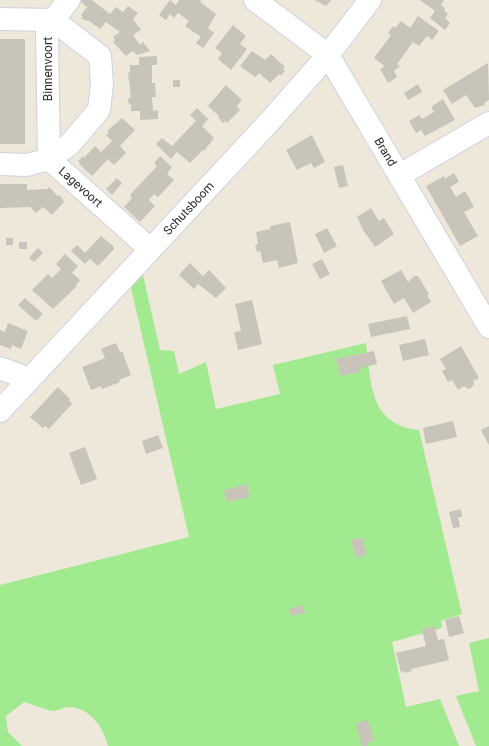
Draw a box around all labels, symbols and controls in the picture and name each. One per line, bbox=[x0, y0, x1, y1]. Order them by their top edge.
street label: Binnenvoort bbox=[41, 37, 55, 101]
street label: Brand bbox=[371, 135, 399, 169]
street label: Lagevoort bbox=[56, 164, 105, 210]
street label: Schutsboom bbox=[161, 179, 217, 238]

